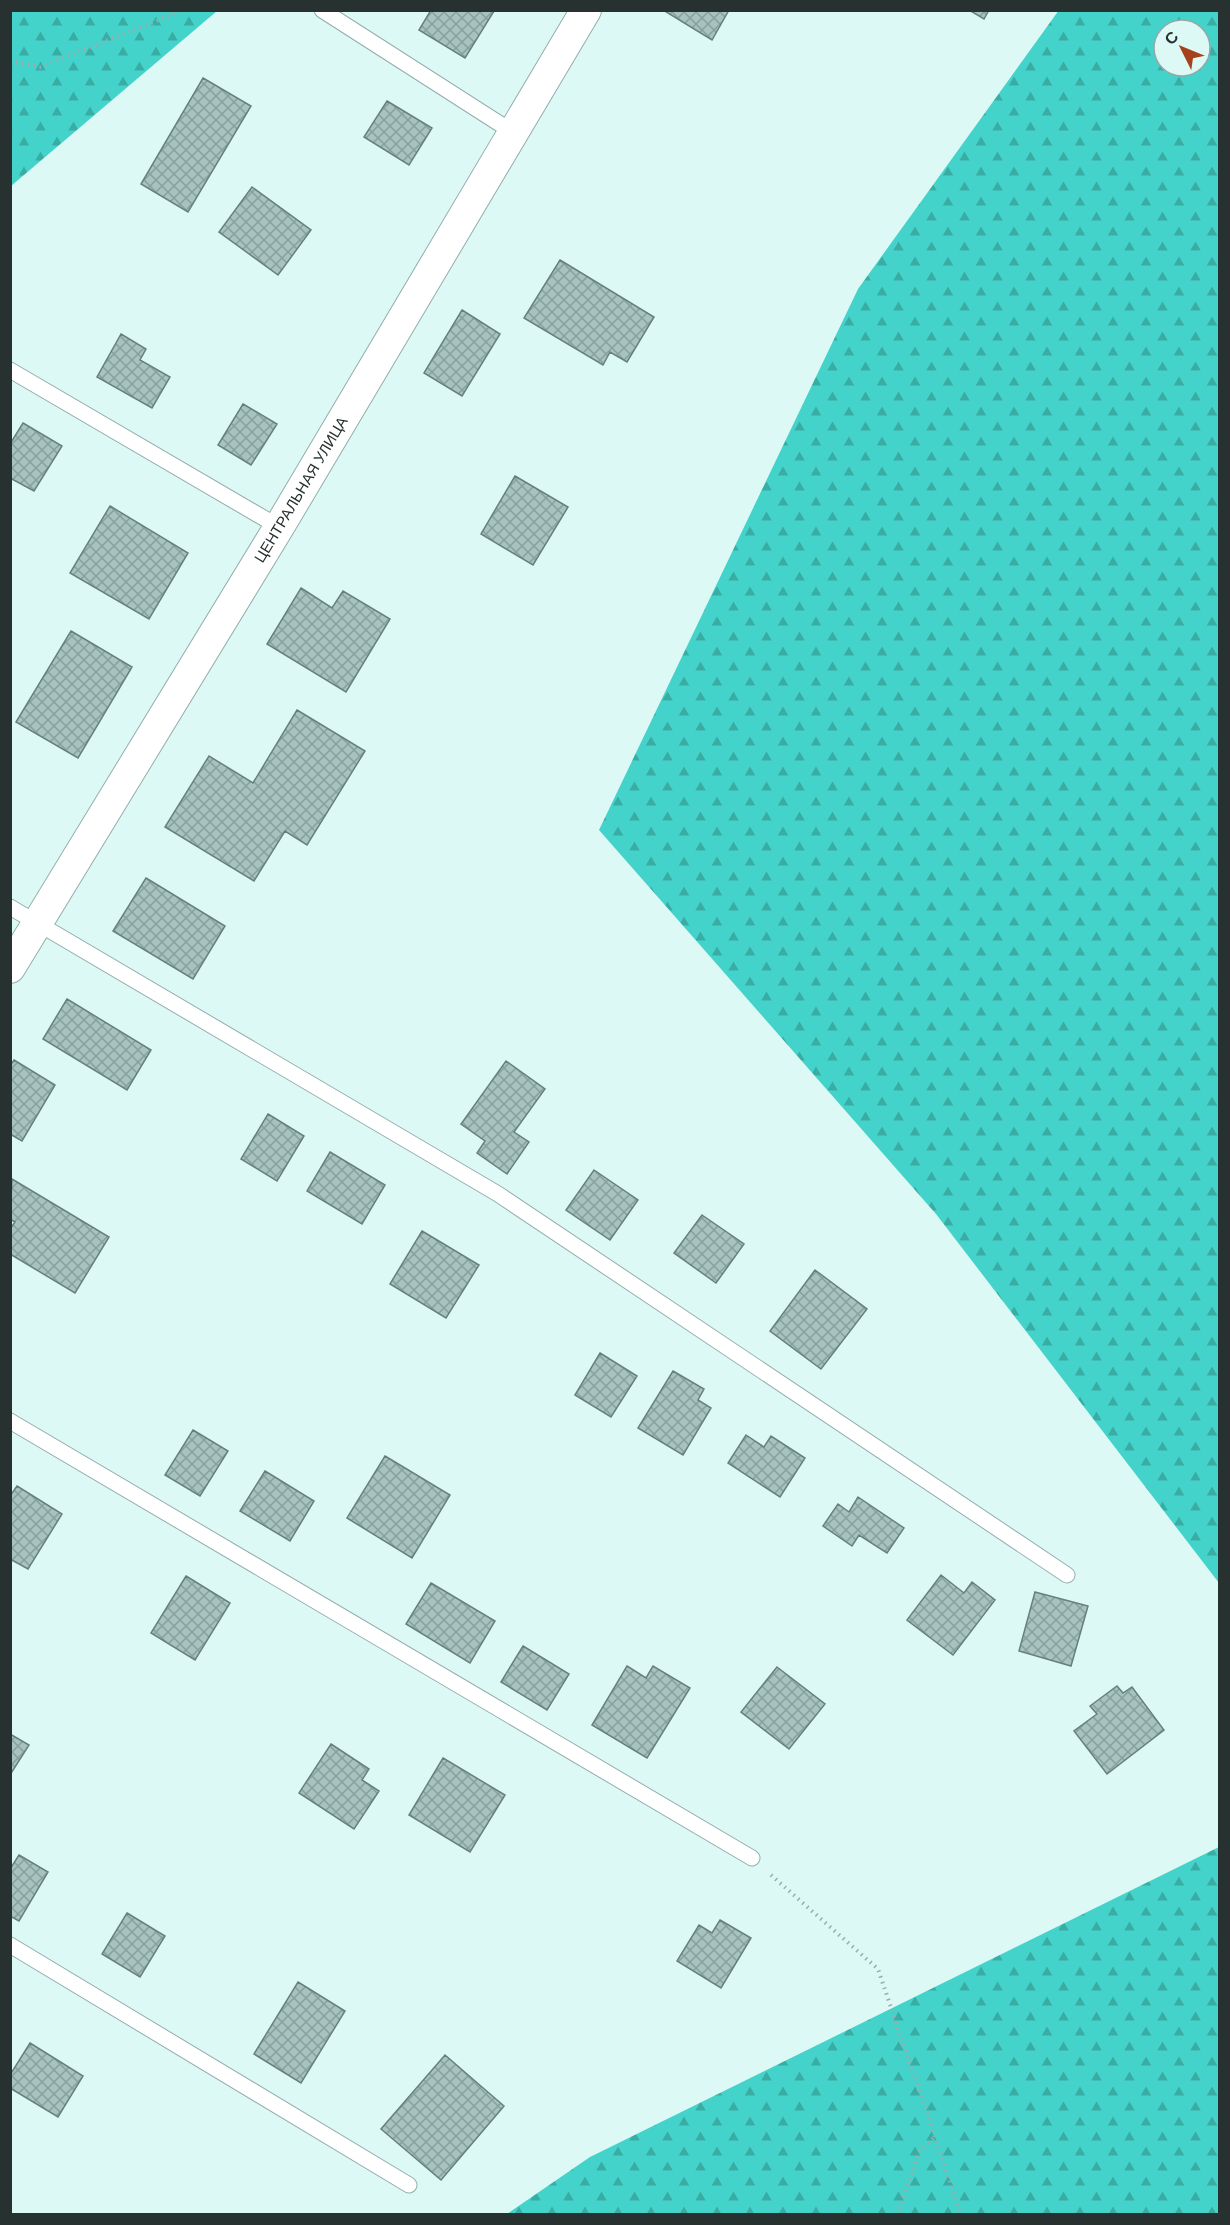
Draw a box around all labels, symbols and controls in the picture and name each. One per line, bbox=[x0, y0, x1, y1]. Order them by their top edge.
north arrow bbox=[1152, 18, 1212, 78]
text: С bbox=[1160, 26, 1183, 50]
street label: ЦЕНТРАЛЬНАЯ УЛИЦА bbox=[250, 413, 352, 566]

